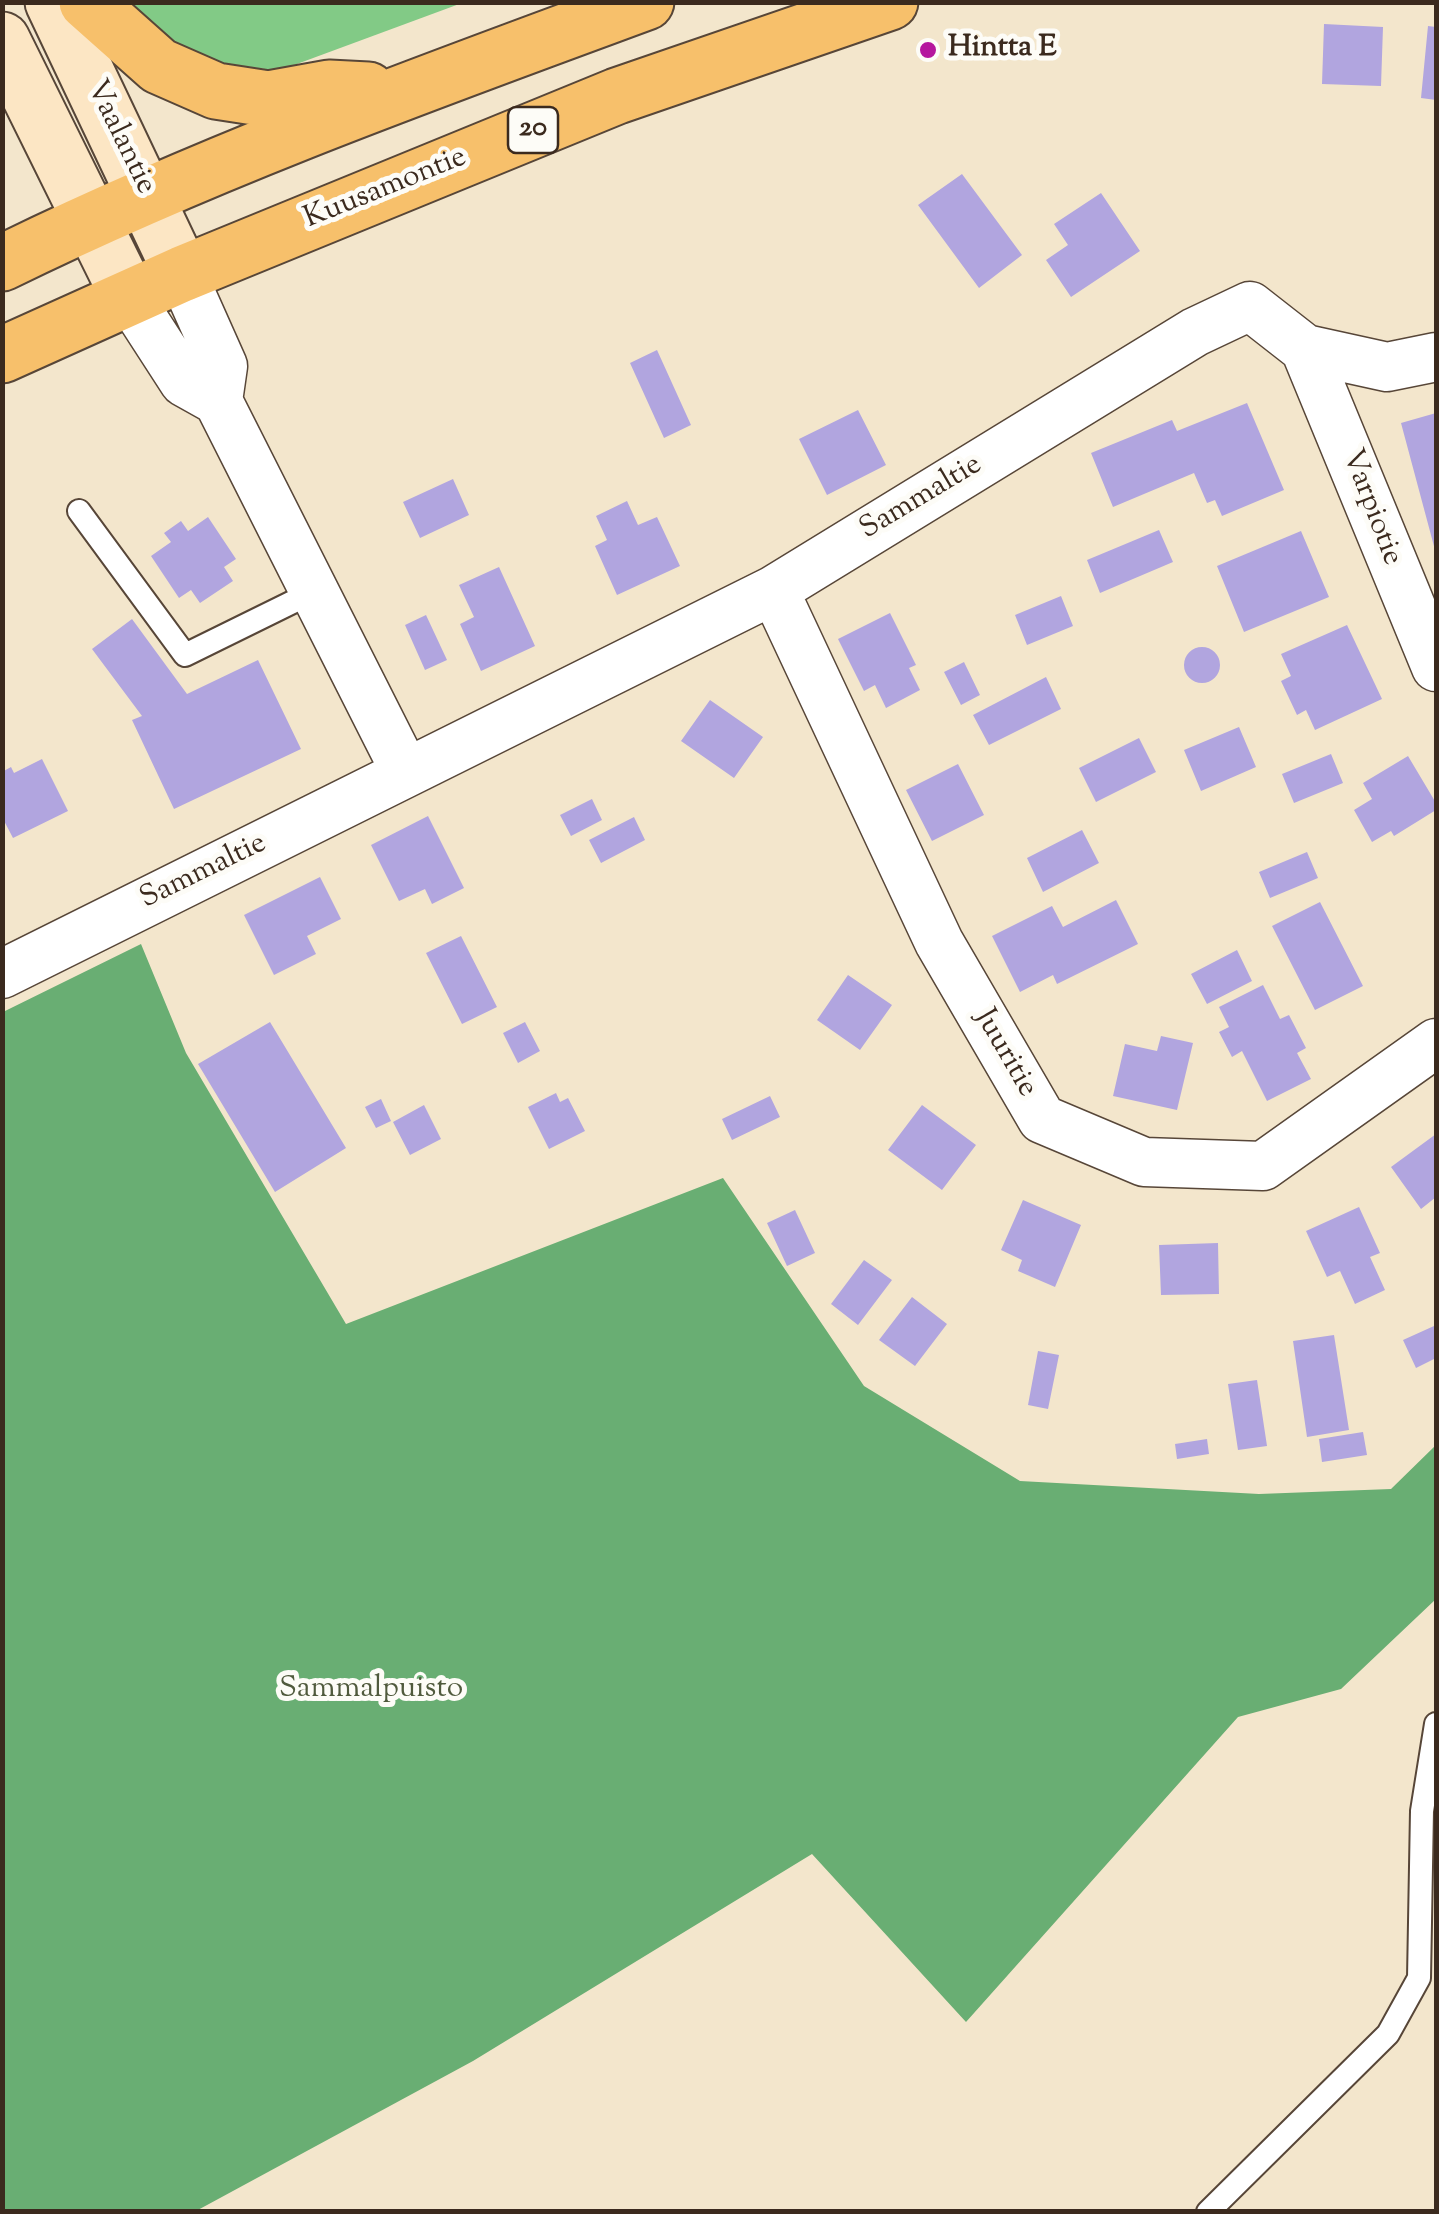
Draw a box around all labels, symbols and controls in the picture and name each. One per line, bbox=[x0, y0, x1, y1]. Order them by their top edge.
place label: Hintta E bbox=[948, 32, 1057, 68]
marker: Hintta E bbox=[917, 39, 939, 61]
street label: Vaalantie bbox=[76, 75, 162, 201]
road number: 20 bbox=[508, 107, 558, 153]
street label: Kuusamontie bbox=[300, 141, 472, 239]
street label: Varpiotie bbox=[1332, 445, 1408, 571]
street label: Sammaltie bbox=[855, 449, 989, 549]
street label: Sammaltie bbox=[135, 827, 273, 919]
street label: Juuritie bbox=[965, 1004, 1043, 1104]
park label: Sammalpuisto bbox=[279, 1673, 463, 1709]

